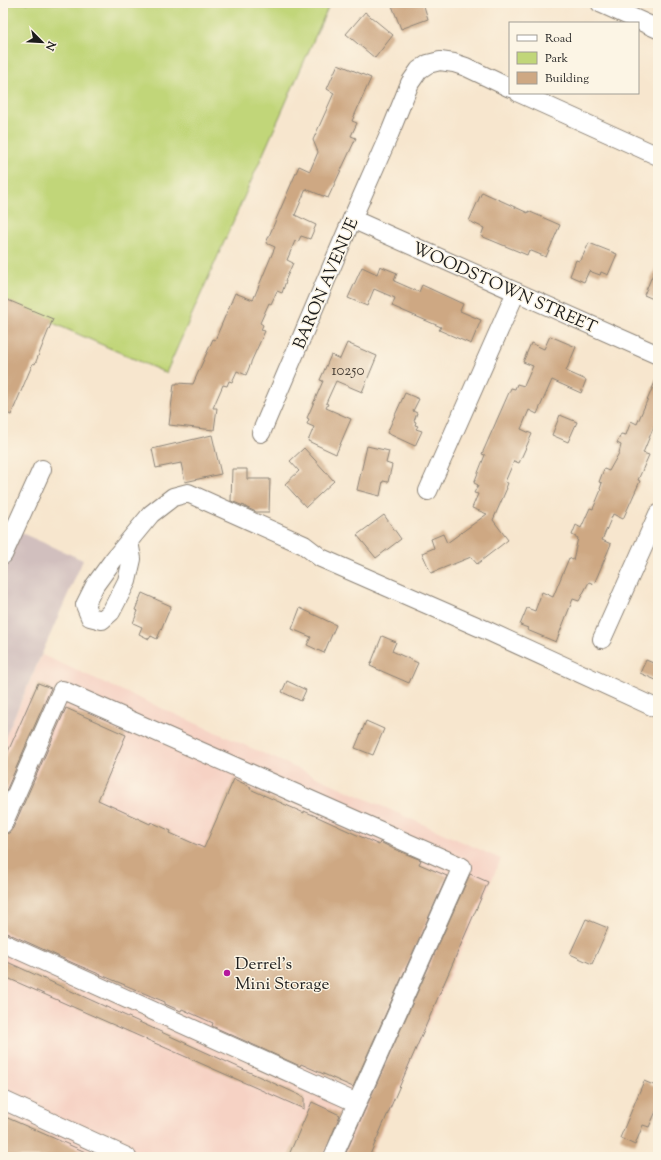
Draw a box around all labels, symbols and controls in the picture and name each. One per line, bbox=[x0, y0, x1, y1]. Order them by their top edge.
north arrow bbox=[22, 22, 62, 62]
legend bbox=[509, 22, 639, 94]
text: Road bbox=[545, 30, 572, 48]
text: N bbox=[41, 37, 60, 53]
text: Park bbox=[545, 50, 568, 68]
text: Building bbox=[545, 70, 589, 88]
street label: BARON AVENUE bbox=[288, 215, 365, 353]
street label: WOODSTOWN STREET bbox=[408, 237, 600, 340]
house number: 10250 bbox=[332, 361, 364, 382]
place label: Derrel's Mini Storage bbox=[235, 953, 329, 997]
marker: Derrel's Mini Storage bbox=[222, 968, 232, 978]

